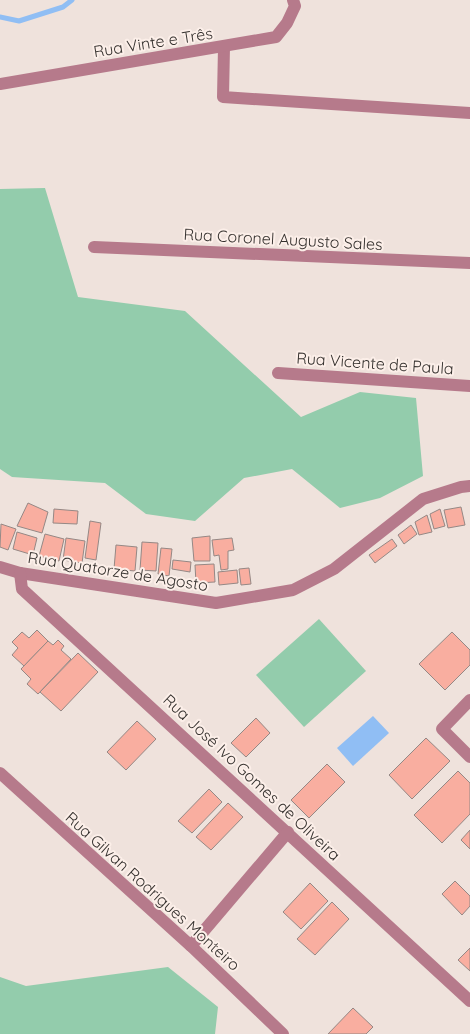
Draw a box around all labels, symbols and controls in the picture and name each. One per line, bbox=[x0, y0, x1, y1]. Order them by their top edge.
street label: Rua Vinte e Três bbox=[92, 23, 214, 61]
street label: Rua Coronel Augusto Sales bbox=[183, 224, 383, 254]
street label: Rua Vicente de Paula bbox=[296, 348, 454, 378]
street label: Rua Quatorze de Agosto bbox=[26, 547, 210, 595]
street label: Rua José Ivo Gomes de Oliveira bbox=[159, 690, 345, 864]
street label: Rua Gilvan Rodrigues Monteiro bbox=[62, 807, 244, 975]

